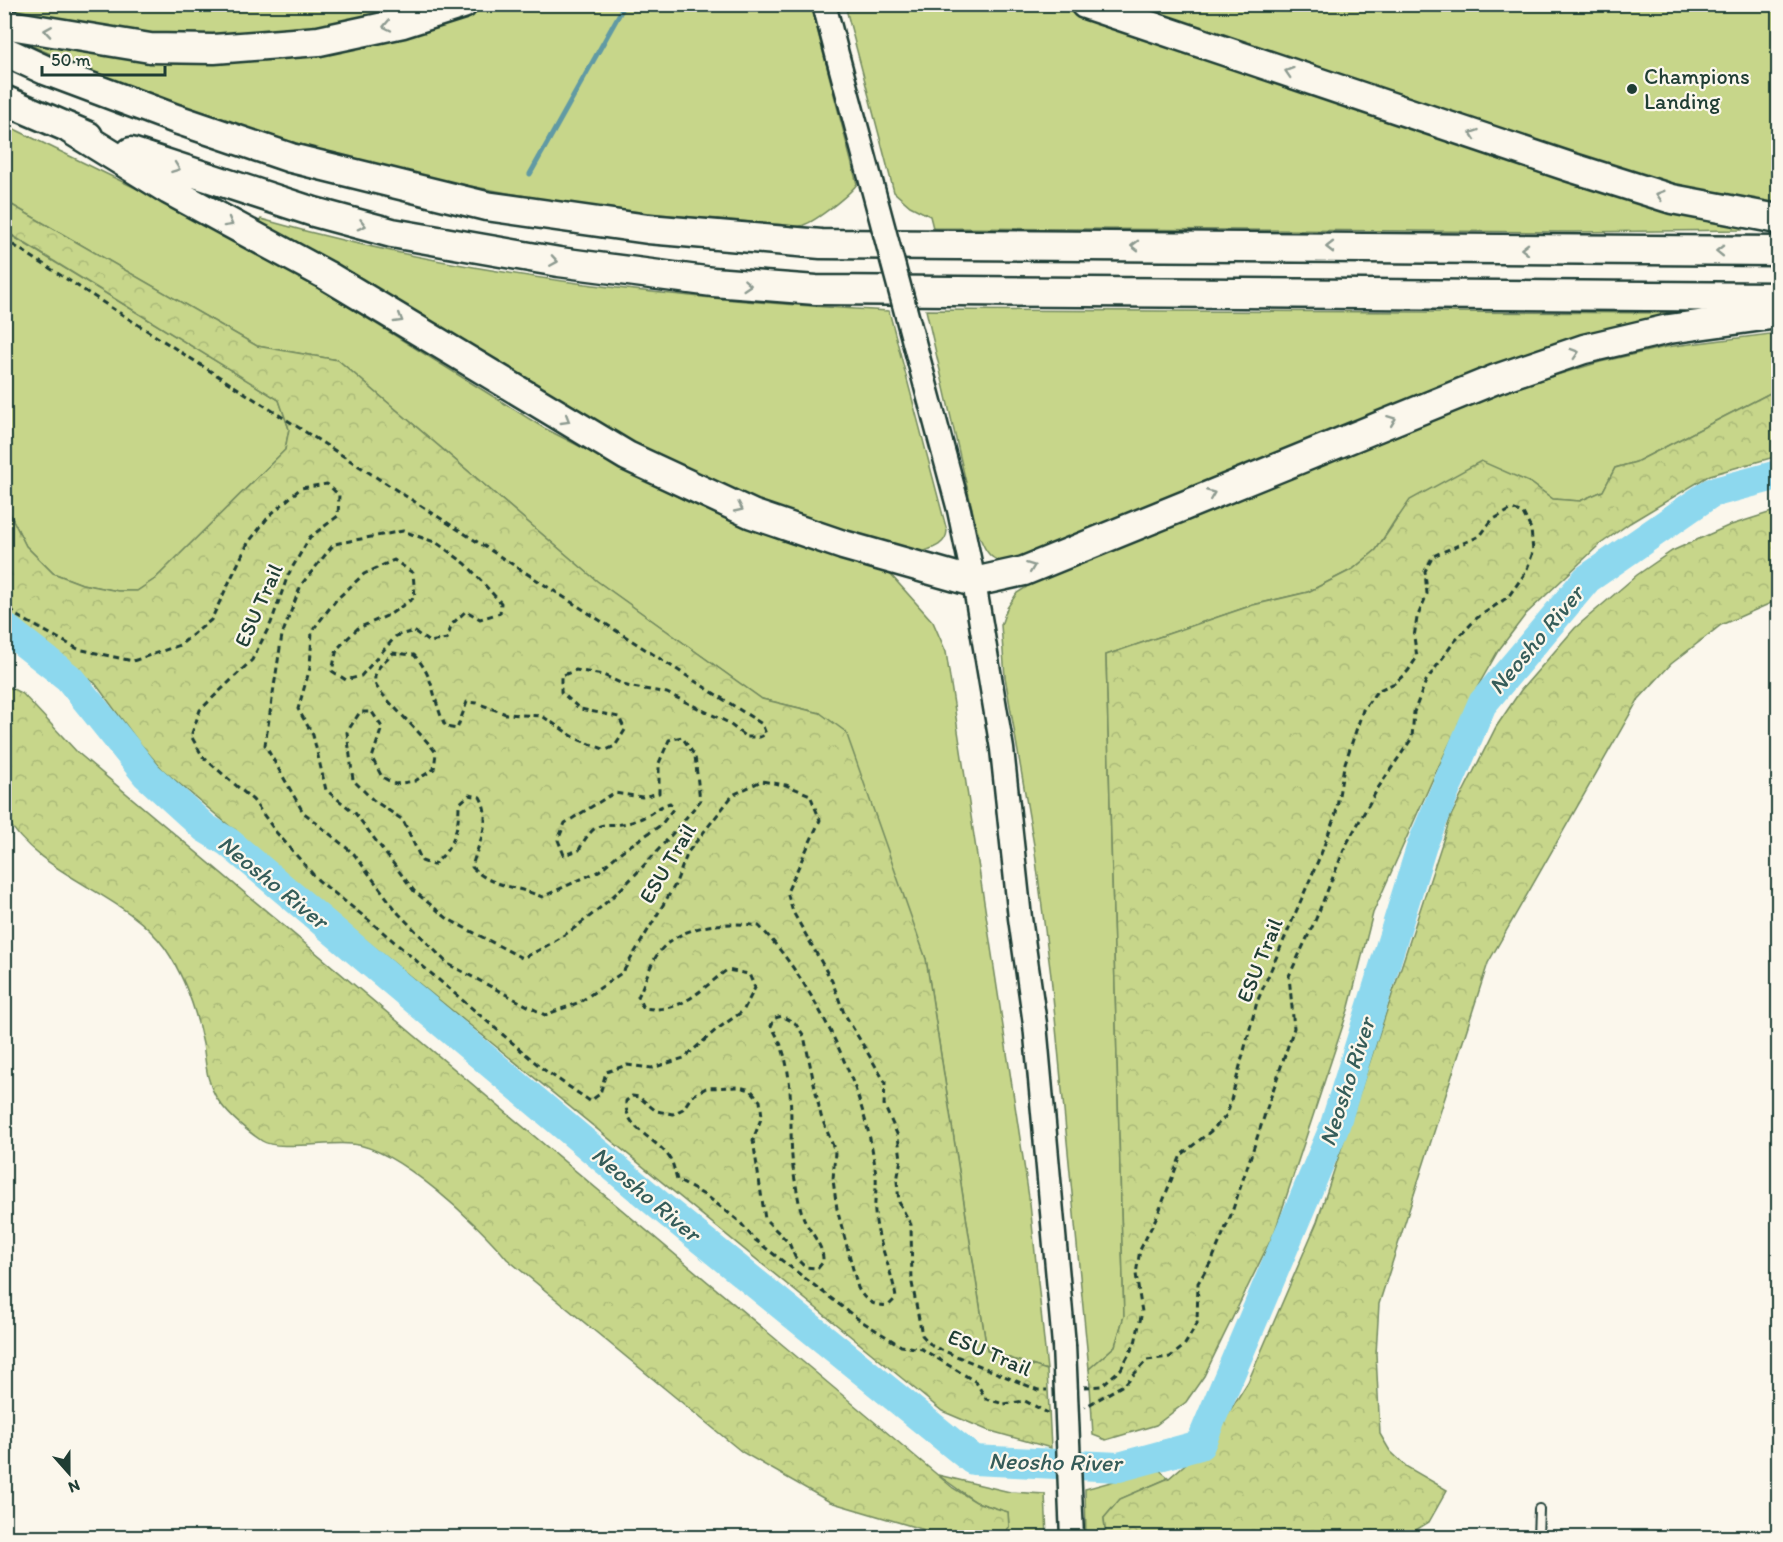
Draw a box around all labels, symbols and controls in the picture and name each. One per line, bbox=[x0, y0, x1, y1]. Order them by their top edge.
one-way arrow bbox=[382, 19, 392, 32]
one-way arrow bbox=[43, 26, 53, 38]
scale bar bbox=[42, 39, 165, 77]
text: 50 m bbox=[51, 49, 91, 71]
place label: Champions Landing bbox=[1644, 63, 1750, 115]
one-way arrow bbox=[1284, 67, 1295, 80]
marker: Champions Landing bbox=[1625, 82, 1639, 96]
one-way arrow bbox=[1469, 129, 1480, 142]
one-way arrow bbox=[170, 161, 181, 174]
one-way arrow bbox=[1655, 190, 1666, 202]
one-way arrow bbox=[223, 216, 233, 227]
one-way arrow bbox=[356, 218, 367, 230]
one-way arrow bbox=[1131, 240, 1140, 252]
one-way arrow bbox=[1326, 241, 1335, 253]
one-way arrow bbox=[1521, 243, 1530, 255]
one-way arrow bbox=[1716, 245, 1725, 257]
one-way arrow bbox=[549, 254, 558, 266]
one-way arrow bbox=[743, 278, 752, 291]
one-way arrow bbox=[393, 312, 403, 323]
one-way arrow bbox=[1569, 347, 1580, 360]
one-way arrow bbox=[560, 412, 570, 424]
one-way arrow bbox=[1385, 415, 1396, 427]
one-way arrow bbox=[1205, 489, 1216, 501]
one-way arrow bbox=[732, 501, 743, 513]
street label: ESU Trail bbox=[228, 559, 289, 651]
one-way arrow bbox=[1025, 562, 1035, 575]
water label: Neosho River bbox=[1482, 578, 1591, 700]
street label: ESU Trail bbox=[633, 818, 702, 908]
water label: Neosho River bbox=[212, 828, 336, 936]
street label: ESU Trail bbox=[1230, 914, 1289, 1006]
water label: Neosho River bbox=[1312, 1012, 1382, 1150]
water label: Neosho River bbox=[586, 1140, 708, 1249]
street label: ESU Trail bbox=[944, 1323, 1036, 1382]
north arrow bbox=[39, 1443, 99, 1503]
water label: Neosho River bbox=[988, 1446, 1124, 1477]
text: N bbox=[66, 1476, 83, 1497]

